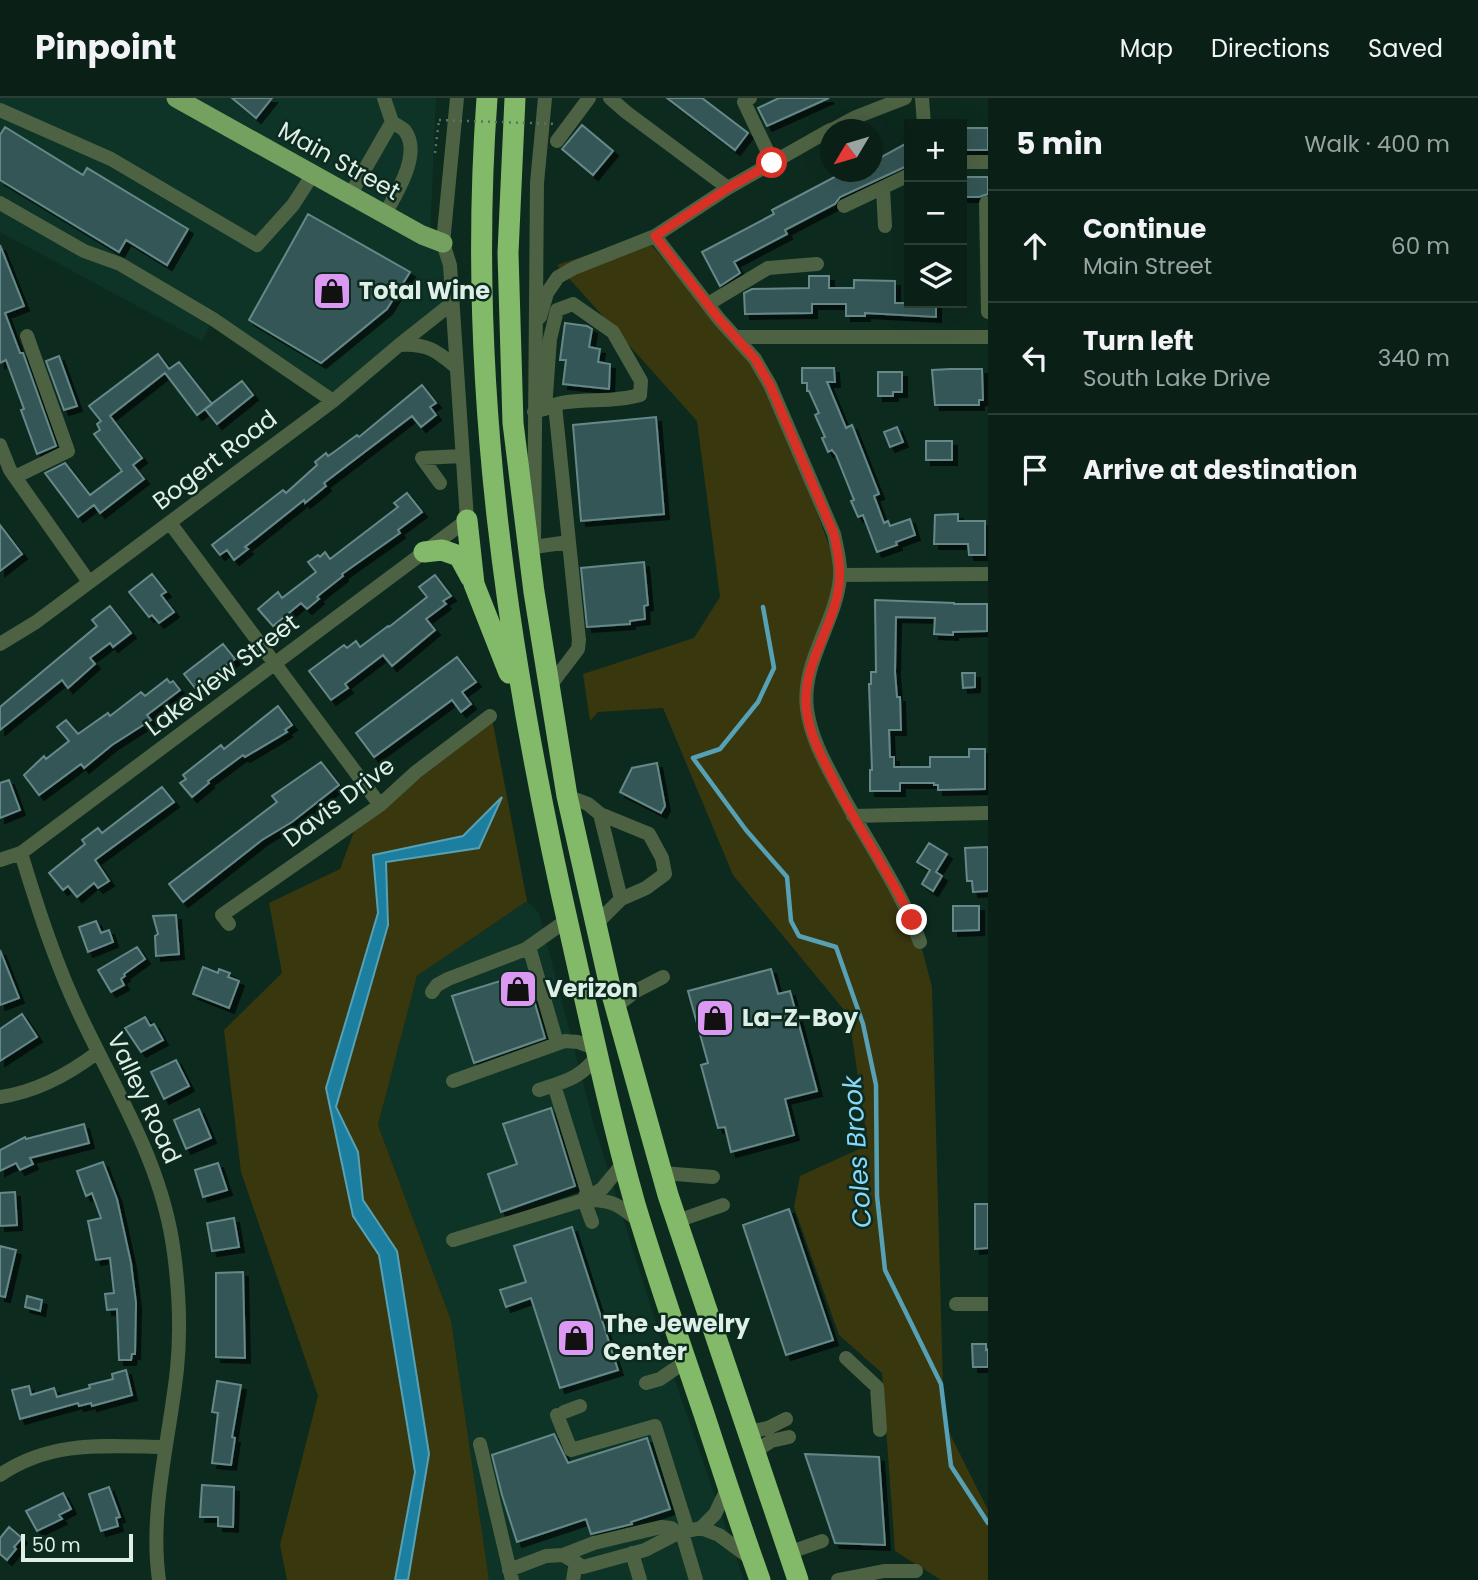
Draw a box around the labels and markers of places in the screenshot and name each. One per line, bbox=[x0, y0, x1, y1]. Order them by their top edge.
shop icon: Total Wine bbox=[311, 270, 353, 312]
place label: Total Wine bbox=[359, 274, 490, 307]
shop icon: Verizon bbox=[497, 968, 539, 1010]
place label: Verizon bbox=[545, 972, 638, 1005]
shop icon: La-Z-Boy bbox=[694, 997, 736, 1039]
place label: La-Z-Boy bbox=[742, 1001, 859, 1034]
place label: The Jewelry Center bbox=[603, 1307, 751, 1368]
shop icon: The Jewelry Center bbox=[555, 1317, 597, 1359]

